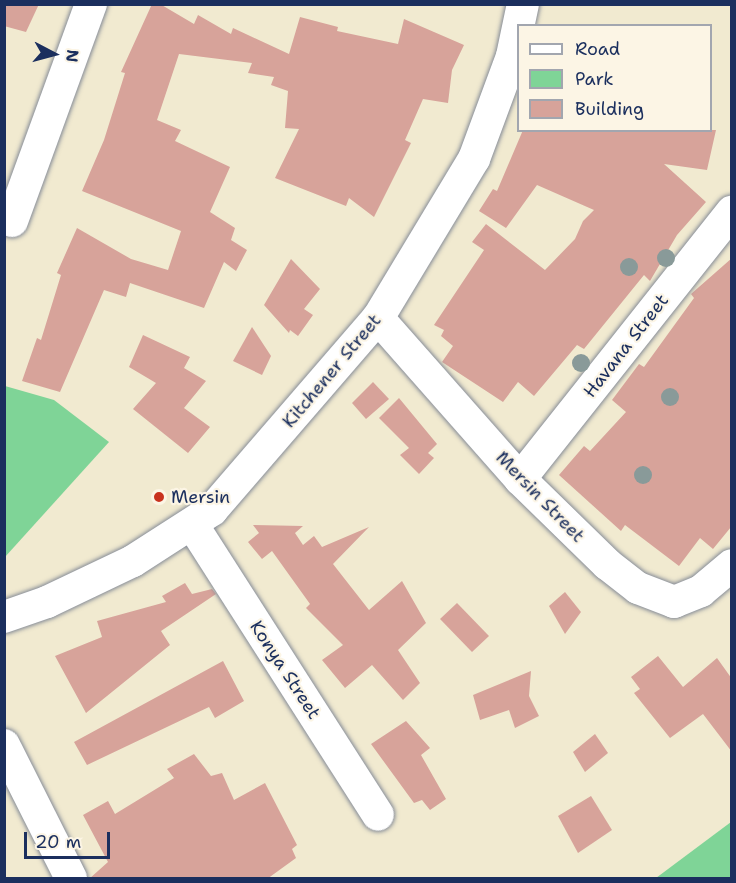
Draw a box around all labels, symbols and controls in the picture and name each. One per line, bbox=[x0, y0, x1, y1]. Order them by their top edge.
north arrow bbox=[24, 24, 84, 84]
legend bbox=[517, 24, 712, 132]
text: Road bbox=[575, 37, 620, 61]
text: N bbox=[61, 49, 84, 63]
text: Park bbox=[575, 67, 614, 91]
text: Building bbox=[575, 97, 644, 121]
street label: Havana Street bbox=[579, 290, 673, 402]
street label: Kitchener Street bbox=[278, 310, 386, 432]
street label: Mersin Street bbox=[491, 447, 589, 547]
place label: Mersin bbox=[171, 486, 230, 508]
marker: Mersin bbox=[152, 490, 166, 504]
street label: Konya Street bbox=[245, 617, 325, 723]
scale bar bbox=[27, 820, 112, 858]
text: 20 m bbox=[35, 830, 81, 854]

